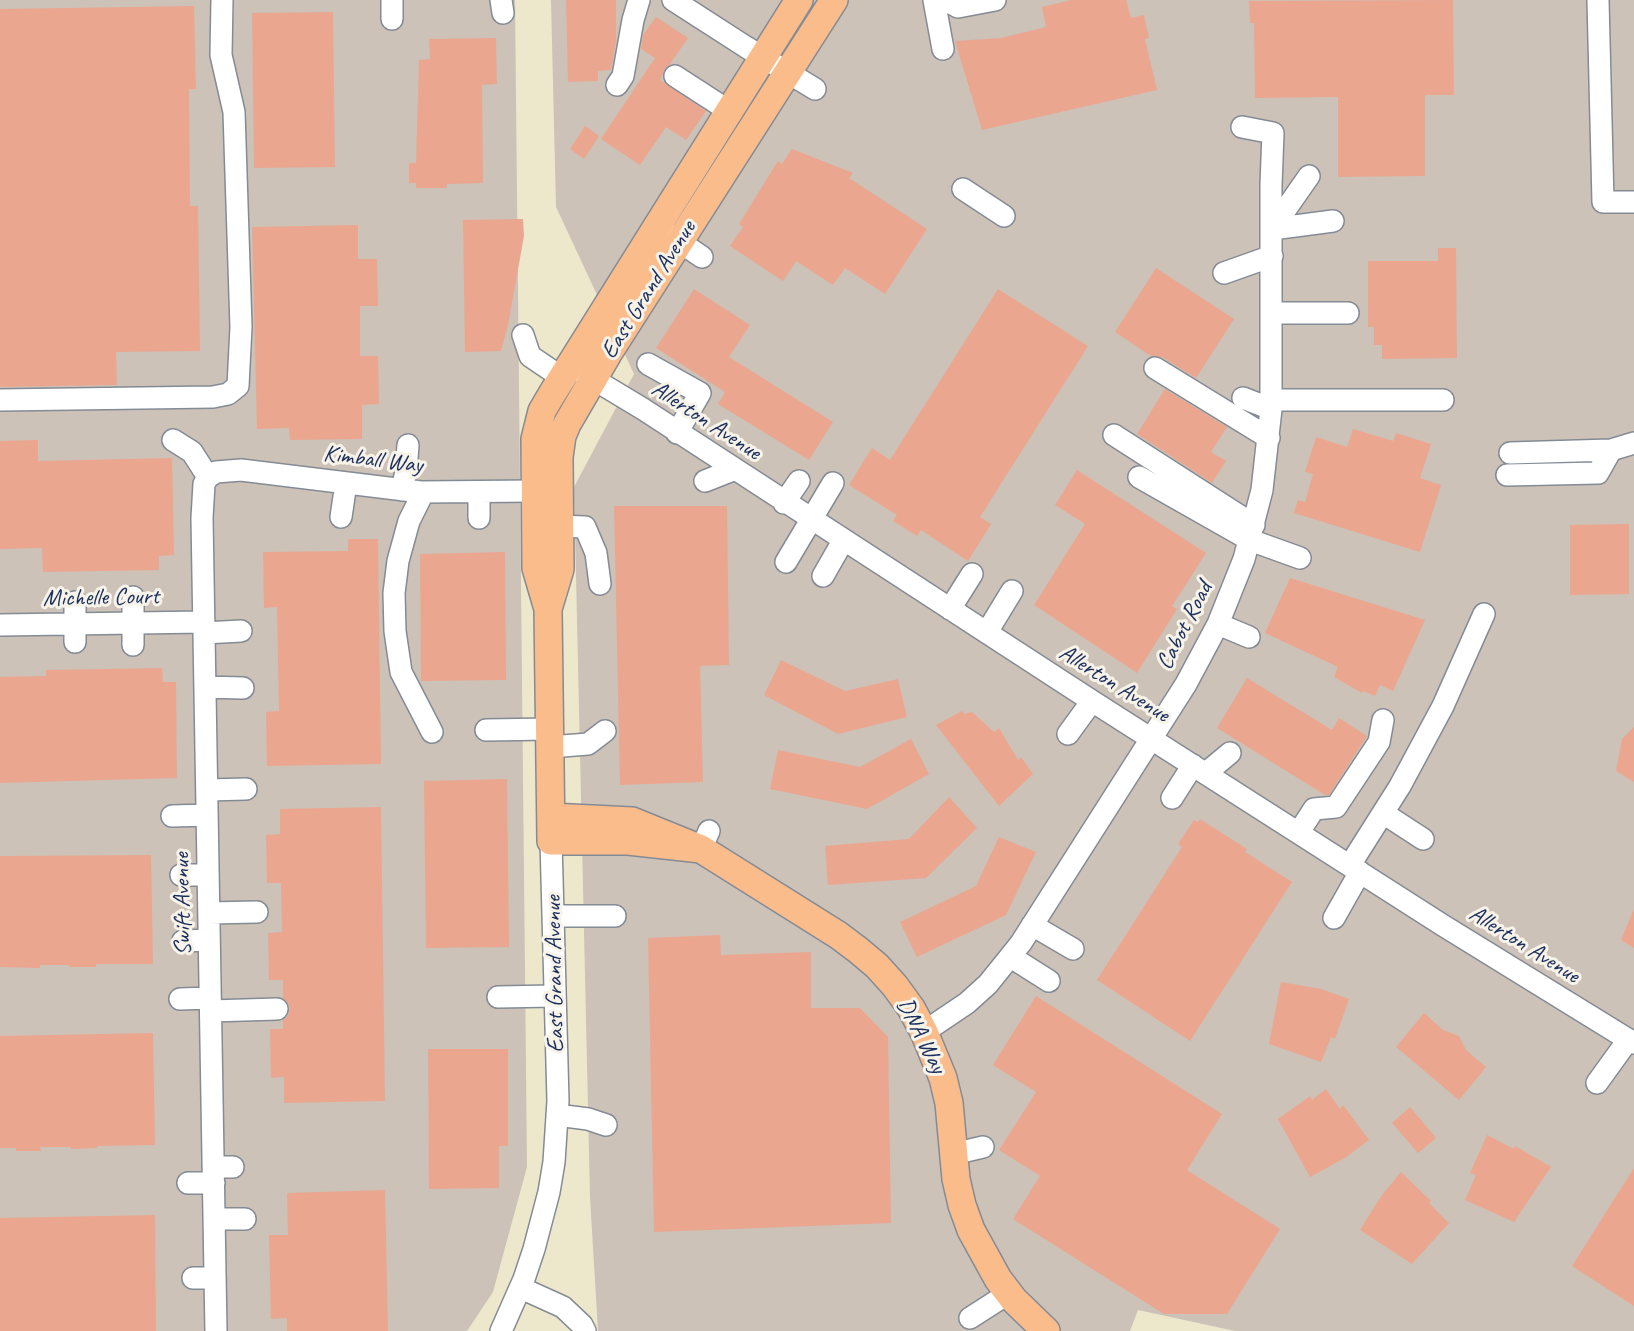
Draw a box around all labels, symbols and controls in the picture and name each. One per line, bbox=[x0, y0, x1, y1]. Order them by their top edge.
street label: East Grand Avenue bbox=[595, 216, 703, 364]
street label: Allerton Avenue bbox=[646, 375, 766, 467]
street label: Kimball Way bbox=[322, 440, 424, 480]
street label: Cabot Road bbox=[1151, 577, 1219, 675]
street label: Michelle Court bbox=[43, 583, 159, 613]
street label: Allerton Avenue bbox=[1053, 639, 1175, 729]
street label: Swift Avenue bbox=[168, 852, 198, 956]
street label: East Grand Avenue bbox=[539, 895, 571, 1053]
street label: Allerton Avenue bbox=[1463, 900, 1585, 990]
street label: DNA Way bbox=[890, 993, 952, 1079]

